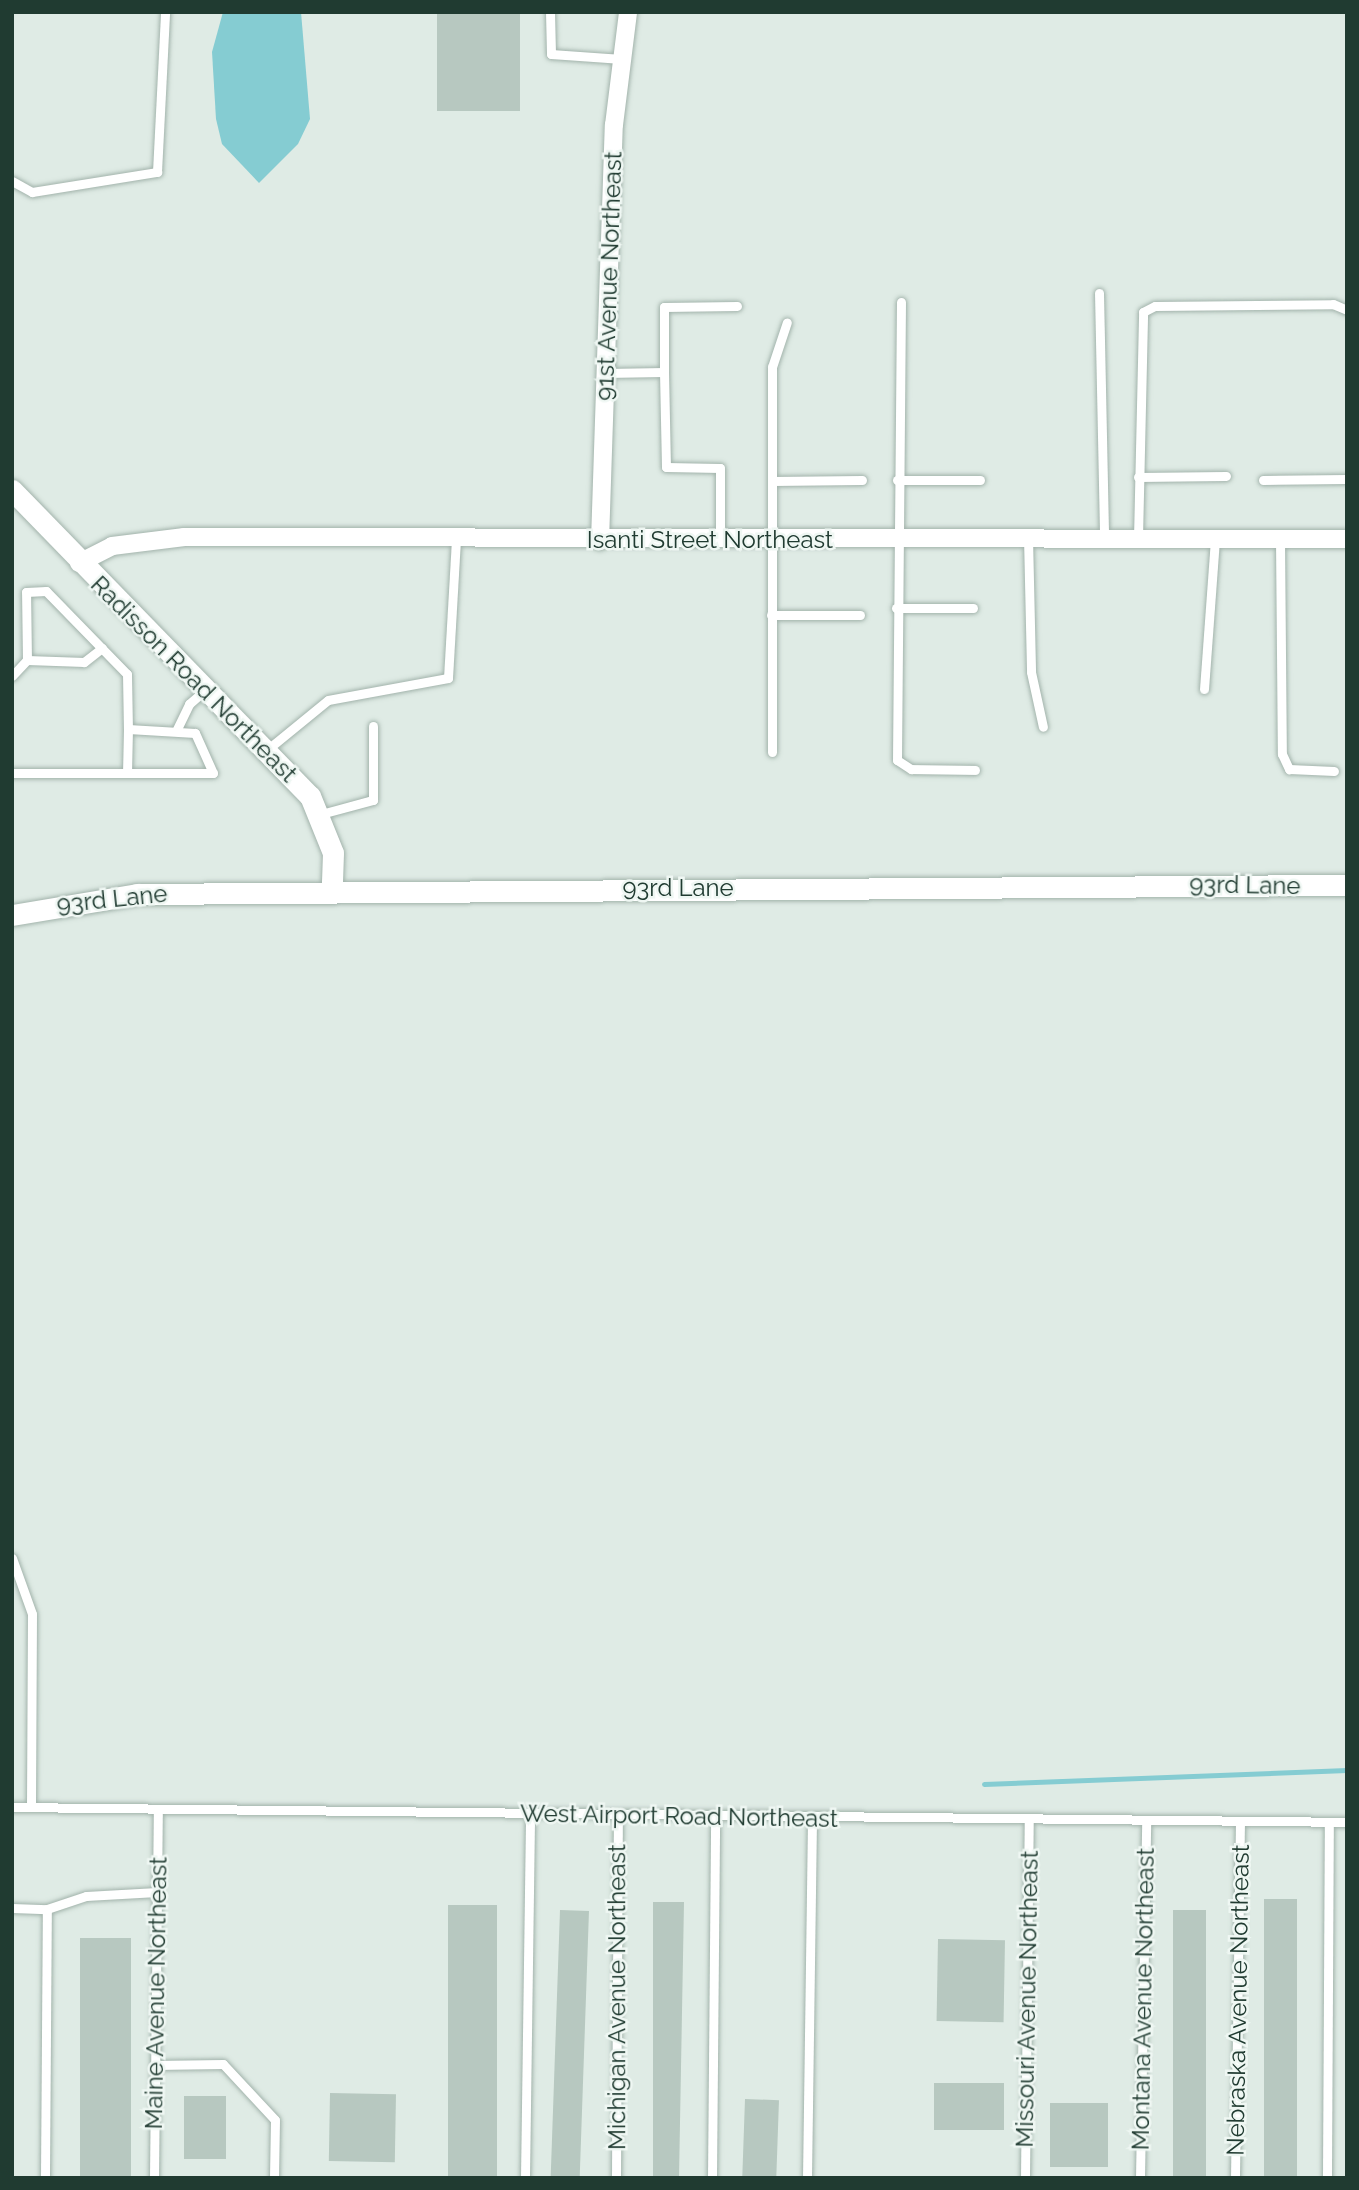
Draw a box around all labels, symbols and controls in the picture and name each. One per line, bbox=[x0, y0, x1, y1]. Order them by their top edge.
street label: 91st Avenue Northeast bbox=[590, 150, 628, 402]
street label: Isanti Street Northeast bbox=[587, 526, 833, 554]
street label: Radisson Road Northeast bbox=[85, 570, 303, 788]
street label: 93rd Lane bbox=[1189, 870, 1301, 900]
street label: 93rd Lane bbox=[622, 874, 734, 902]
street label: 93rd Lane bbox=[55, 879, 169, 919]
street label: West Airport Road Northeast bbox=[520, 1799, 838, 1833]
street label: Michigan Avenue Northeast bbox=[603, 1844, 631, 2150]
street label: Nebraska Avenue Northeast bbox=[1221, 1844, 1255, 2156]
street label: Montana Avenue Northeast bbox=[1126, 1847, 1160, 2151]
street label: Missouri Avenue Northeast bbox=[1010, 1850, 1044, 2148]
street label: Maine Avenue Northeast bbox=[139, 1856, 173, 2130]

